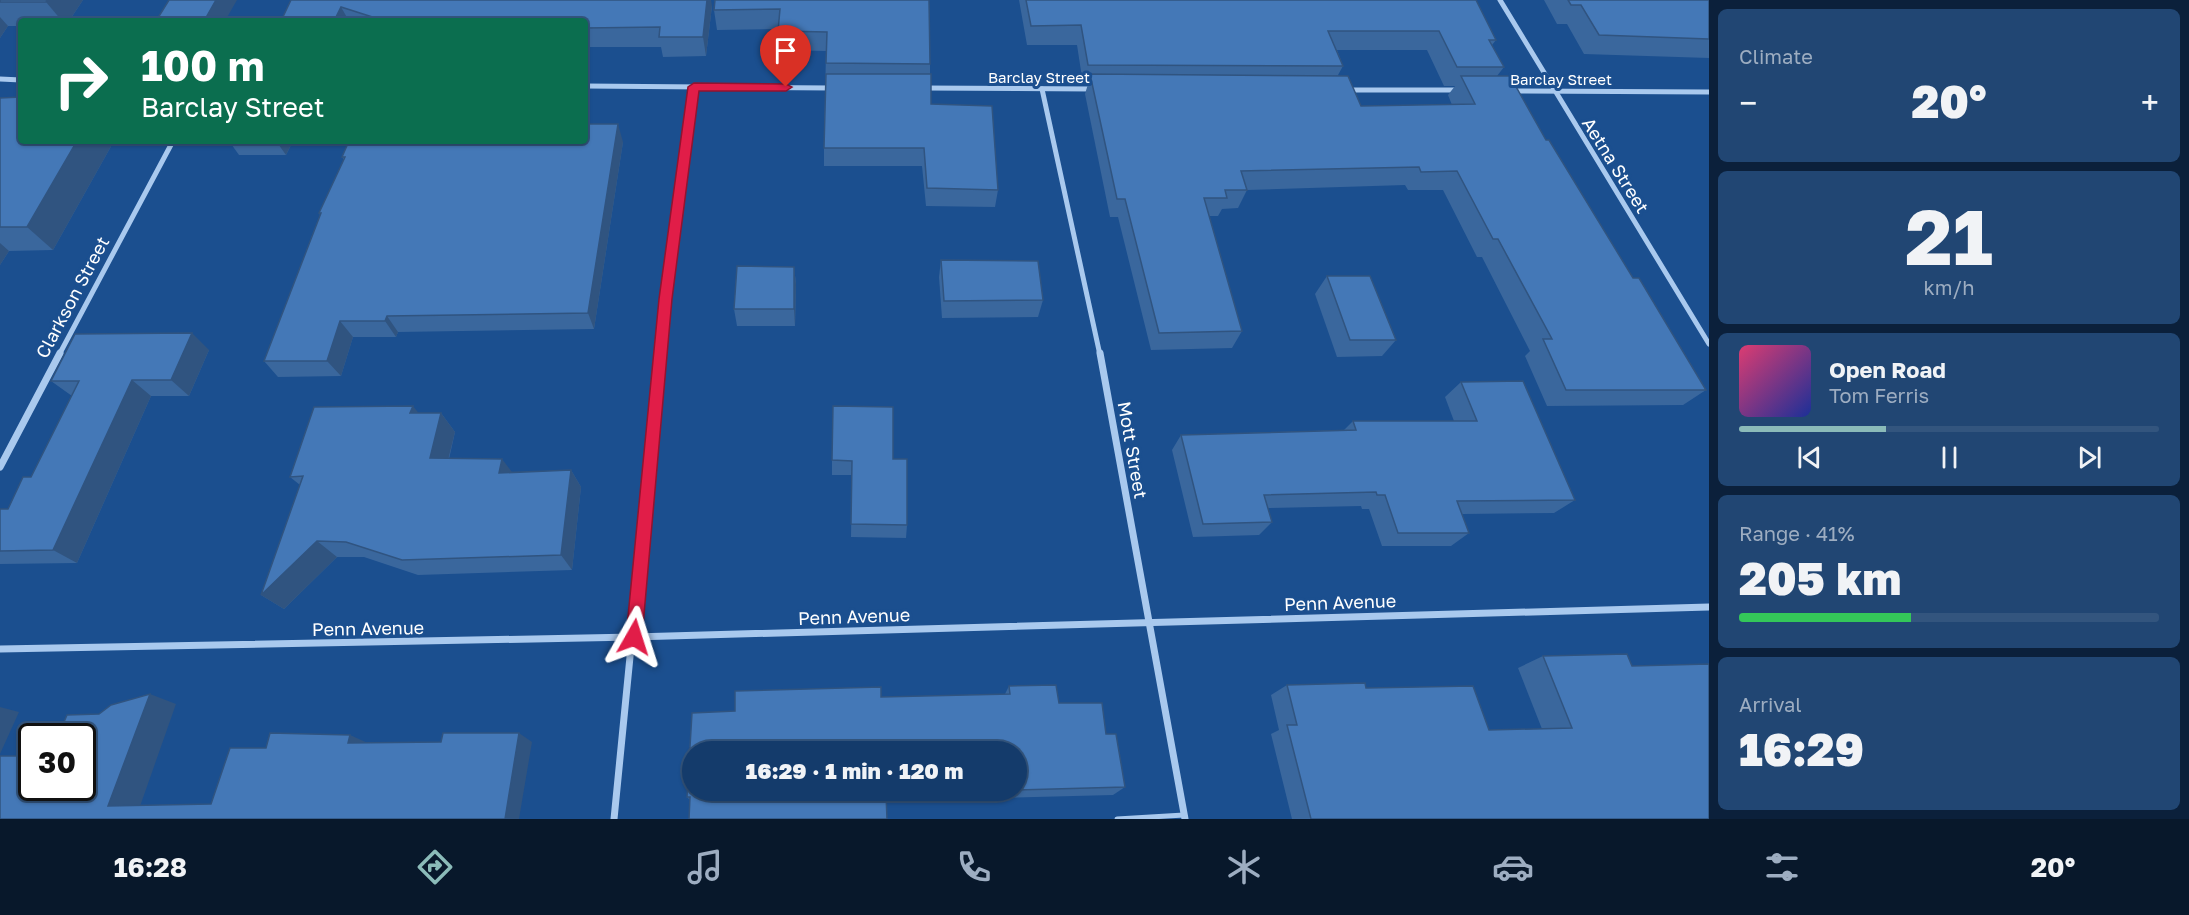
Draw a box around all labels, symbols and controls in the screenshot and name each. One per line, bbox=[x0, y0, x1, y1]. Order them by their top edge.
pin bbox=[760, 25, 811, 87]
icon: arrive bbox=[769, 34, 802, 67]
text: 100 m bbox=[141, 40, 264, 90]
icon: right bbox=[42, 42, 120, 120]
text: Climate bbox=[1739, 44, 1813, 68]
street label: Barclay Street bbox=[988, 68, 1090, 86]
street label: Barclay Street bbox=[1510, 70, 1612, 88]
text: 20° bbox=[1911, 74, 1987, 128]
text: − bbox=[1739, 83, 1757, 122]
text: + bbox=[2141, 83, 2159, 122]
text: Barclay Street bbox=[141, 91, 324, 123]
street label: Aetna Street bbox=[1578, 113, 1654, 217]
text: 21 bbox=[1905, 189, 1993, 282]
street label: Clarkson Street bbox=[31, 232, 113, 362]
text: km/h bbox=[1924, 275, 1974, 299]
text: Open Road bbox=[1829, 356, 1946, 383]
text: Tom Ferris bbox=[1829, 383, 1929, 407]
street label: Mott Street bbox=[1114, 400, 1152, 500]
icon: previous bbox=[1793, 441, 1826, 474]
icon: pause bbox=[1933, 441, 1966, 474]
icon: next bbox=[2073, 441, 2106, 474]
text: Range · 41% bbox=[1739, 521, 1855, 545]
text: 205 km bbox=[1739, 551, 1901, 605]
street label: Penn Avenue bbox=[1284, 589, 1396, 615]
street label: Penn Avenue bbox=[798, 603, 910, 629]
position arrow bbox=[602, 605, 666, 669]
street label: Penn Avenue bbox=[312, 616, 424, 640]
text: Arrival bbox=[1739, 692, 1802, 716]
text: 16:29 bbox=[1739, 722, 1864, 776]
speed limit sign: 30 bbox=[18, 723, 96, 801]
text: 16:29 · 1 min · 120 m bbox=[746, 757, 963, 784]
icon: directions bbox=[414, 846, 456, 888]
icon: music bbox=[684, 846, 726, 888]
icon: phone bbox=[953, 846, 995, 888]
icon: climate bbox=[1223, 846, 1265, 888]
icon: car bbox=[1492, 846, 1534, 888]
icon: filters bbox=[1761, 846, 1803, 888]
text: 16:28 bbox=[114, 851, 187, 883]
text: 20° bbox=[2031, 851, 2075, 883]

